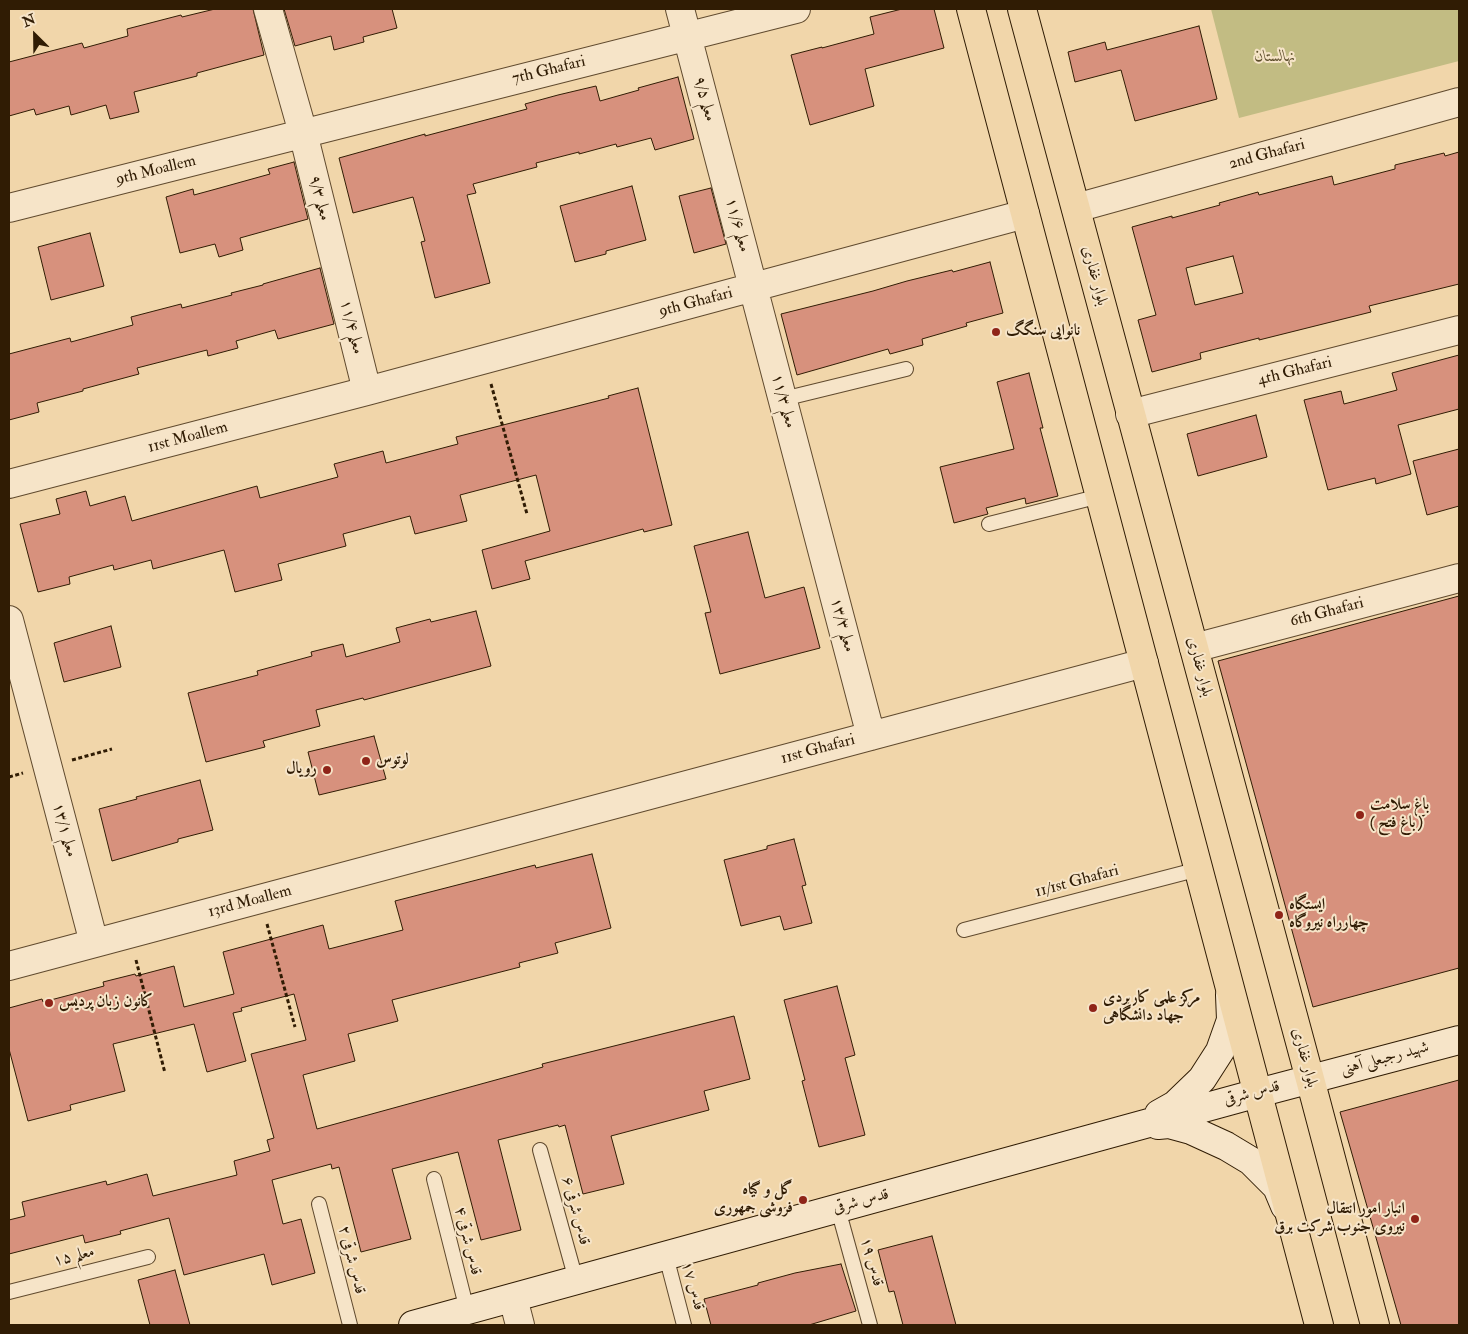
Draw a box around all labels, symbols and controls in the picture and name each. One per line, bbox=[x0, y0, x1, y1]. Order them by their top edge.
north arrow bbox=[10, 10, 60, 60]
text: N bbox=[20, 10, 38, 31]
park label: نهالستان bbox=[1255, 48, 1295, 68]
street label: 7th Ghafari bbox=[510, 53, 588, 89]
street label: معلم ۹/۵ bbox=[689, 74, 719, 124]
street label: 2nd Ghafari bbox=[1227, 136, 1307, 174]
street label: 9th Moallem bbox=[114, 152, 198, 190]
street label: معلم ۹/۳ bbox=[304, 173, 334, 223]
street label: معلم ۱۱/۶ bbox=[721, 196, 753, 254]
street label: بلوار غفاری bbox=[1077, 244, 1111, 308]
street label: 9th Ghafari bbox=[657, 284, 735, 322]
street label: معلم ۱۱/۴ bbox=[335, 298, 367, 356]
place label: نانوایی سنگگ bbox=[1006, 322, 1080, 342]
marker: نانوایی سنگگ bbox=[990, 326, 1002, 338]
street label: 4th Ghafari bbox=[1256, 353, 1334, 391]
street label: معلم ۱۱/۳ bbox=[767, 372, 799, 430]
street label: 11st Moallem bbox=[146, 418, 230, 458]
street label: 6th Ghafari bbox=[1288, 594, 1366, 632]
street label: معلم ۱۳/۳ bbox=[826, 596, 858, 654]
street label: بلوار غفاری bbox=[1182, 635, 1216, 699]
street label: 11st Ghafari bbox=[779, 731, 857, 769]
place label: لوتوس bbox=[376, 751, 409, 771]
marker: لوتوس bbox=[360, 755, 372, 767]
place label: رویال bbox=[286, 760, 317, 780]
marker: رویال bbox=[321, 764, 333, 776]
place label: باغ سلامت ( باغ فتح ) bbox=[1370, 796, 1429, 834]
street label: معلم ۱۳/۱ bbox=[48, 801, 80, 859]
marker: باغ سلامت ( باغ فتح ) bbox=[1354, 809, 1366, 821]
street label: 11/1st Ghafari bbox=[1033, 862, 1121, 902]
street label: 13rd Moallem bbox=[206, 882, 294, 922]
place label: ایستگاه چهارراه نیروگاه bbox=[1289, 896, 1369, 934]
marker: ایستگاه چهارراه نیروگاه bbox=[1273, 909, 1285, 921]
place label: مرکز علمی کاربردی جهاد دانشگاهی bbox=[1103, 989, 1200, 1027]
place label: کانون زبان پردیس bbox=[59, 993, 153, 1013]
marker: کانون زبان پردیس bbox=[43, 997, 55, 1009]
marker: مرکز علمی کاربردی جهاد دانشگاهی bbox=[1087, 1002, 1099, 1014]
street label: بلوار غفاری bbox=[1287, 1026, 1321, 1090]
street label: شهید رجبعلی آهنی bbox=[1339, 1038, 1431, 1080]
street label: قدس شرقی bbox=[1222, 1077, 1282, 1111]
street label: قدس شرقی ۶ bbox=[557, 1175, 593, 1247]
place label: گل و گیاه فروشی جمهوری bbox=[714, 1181, 793, 1219]
street label: قدس شرقی bbox=[831, 1185, 891, 1219]
marker: گل و گیاه فروشی جمهوری bbox=[797, 1194, 809, 1206]
place label: انبار امور انتقال نیروی جنوب شرکت برق bbox=[1274, 1200, 1405, 1238]
street label: قدس شرقی ۴ bbox=[449, 1205, 485, 1277]
marker: انبار امور انتقال نیروی جنوب شرکت برق bbox=[1409, 1213, 1421, 1225]
street label: قدس شرقی ۲ bbox=[333, 1224, 369, 1296]
street label: قدس ۱۹ bbox=[855, 1235, 887, 1289]
street label: معلم ۱۵ bbox=[51, 1243, 97, 1271]
street label: قدس ۱۷ bbox=[676, 1259, 708, 1313]

